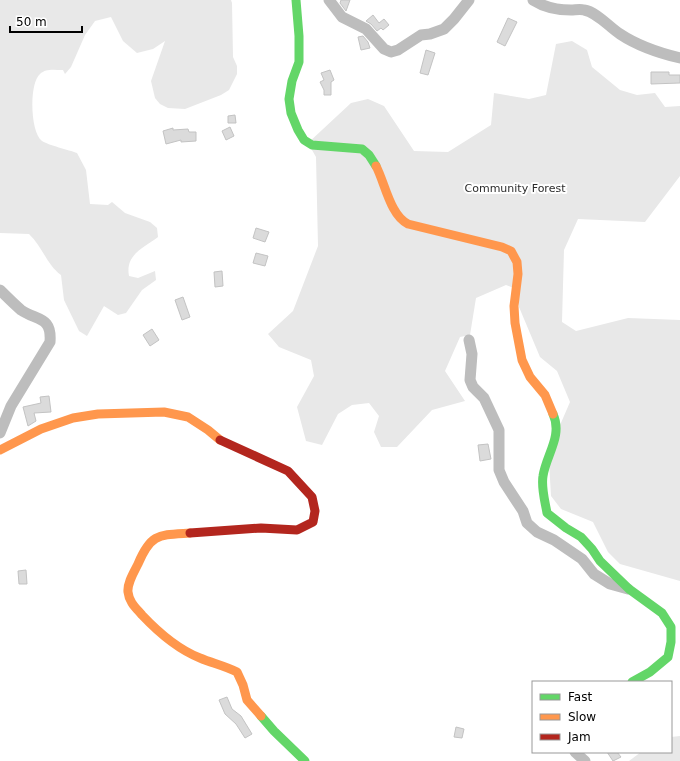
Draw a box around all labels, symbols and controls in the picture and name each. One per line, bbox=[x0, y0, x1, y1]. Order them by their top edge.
scale bar bbox=[10, 8, 82, 34]
text: 50 m bbox=[16, 15, 47, 29]
park label: Community Forest bbox=[465, 182, 566, 195]
legend bbox=[532, 681, 672, 753]
text: Fast bbox=[568, 690, 592, 704]
text: Slow bbox=[568, 710, 596, 724]
text: Jam bbox=[567, 730, 591, 744]

